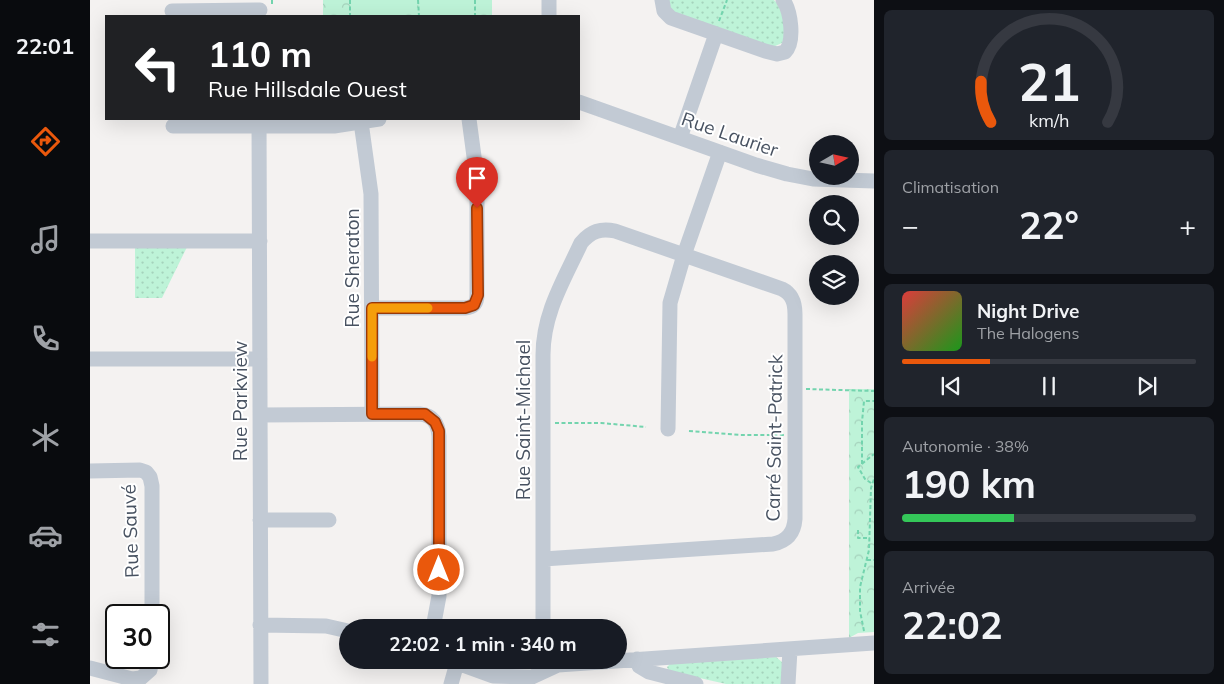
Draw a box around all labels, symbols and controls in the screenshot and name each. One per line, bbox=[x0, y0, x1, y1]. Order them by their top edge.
text: 22:01 bbox=[16, 32, 74, 60]
text: 110 m bbox=[208, 32, 312, 76]
icon: left bbox=[125, 35, 190, 100]
text: 21 bbox=[1018, 49, 1080, 114]
text: Rue Hillsdale Ouest bbox=[208, 75, 407, 103]
street label: Rue Laurier bbox=[678, 106, 782, 162]
text: km/h bbox=[1029, 109, 1069, 131]
icon: directions bbox=[28, 124, 63, 159]
north arrow bbox=[809, 135, 859, 185]
map controls bbox=[809, 135, 859, 305]
pin bbox=[456, 157, 498, 208]
icon: arrive bbox=[463, 164, 491, 192]
text: Climatisation bbox=[902, 177, 999, 197]
button: search bbox=[809, 195, 859, 245]
text: 22° bbox=[1019, 201, 1079, 249]
street label: Rue Sheraton bbox=[340, 208, 364, 328]
text: − bbox=[902, 208, 919, 243]
text: + bbox=[1179, 208, 1196, 243]
icon: music bbox=[28, 222, 63, 257]
button: layers bbox=[809, 255, 859, 305]
text: Night Drive bbox=[977, 299, 1079, 323]
icon: phone bbox=[28, 321, 63, 356]
text: The Halogens bbox=[977, 323, 1079, 343]
street label: Rue Saint-Michael bbox=[511, 340, 535, 500]
street label: Rue Parkview bbox=[228, 341, 252, 461]
street label: Carré Saint-Patrick bbox=[761, 354, 787, 522]
icon: previous bbox=[937, 372, 965, 400]
icon: pause bbox=[1035, 372, 1063, 400]
icon: next bbox=[1133, 372, 1161, 400]
icon: climate bbox=[28, 420, 63, 455]
text: Autonomie · 38% bbox=[902, 436, 1029, 456]
text: 190 km bbox=[902, 460, 1036, 508]
street label: Rue Sauvé bbox=[116, 484, 144, 578]
icon: car bbox=[28, 518, 63, 553]
position arrow bbox=[412, 543, 464, 595]
text: Arrivée bbox=[902, 577, 955, 597]
text: 22:02 bbox=[902, 601, 1003, 649]
speed limit sign: 30 bbox=[105, 604, 170, 669]
icon: filters bbox=[28, 617, 63, 652]
text: 22:02 · 1 min · 340 m bbox=[389, 632, 577, 656]

